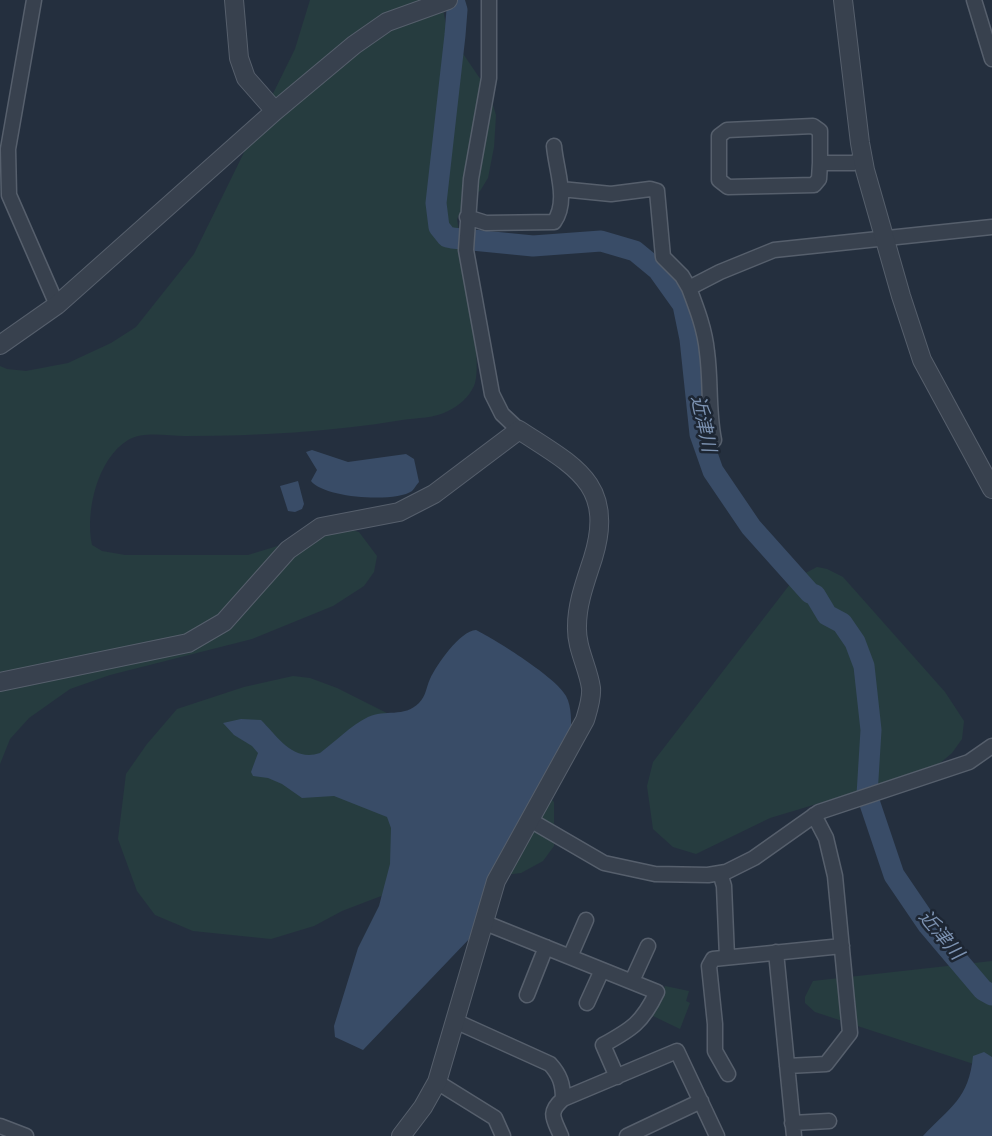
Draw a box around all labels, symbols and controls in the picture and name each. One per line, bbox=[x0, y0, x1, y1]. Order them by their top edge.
water label: 近津川 bbox=[685, 394, 719, 454]
water label: 近津川 bbox=[913, 907, 967, 965]

